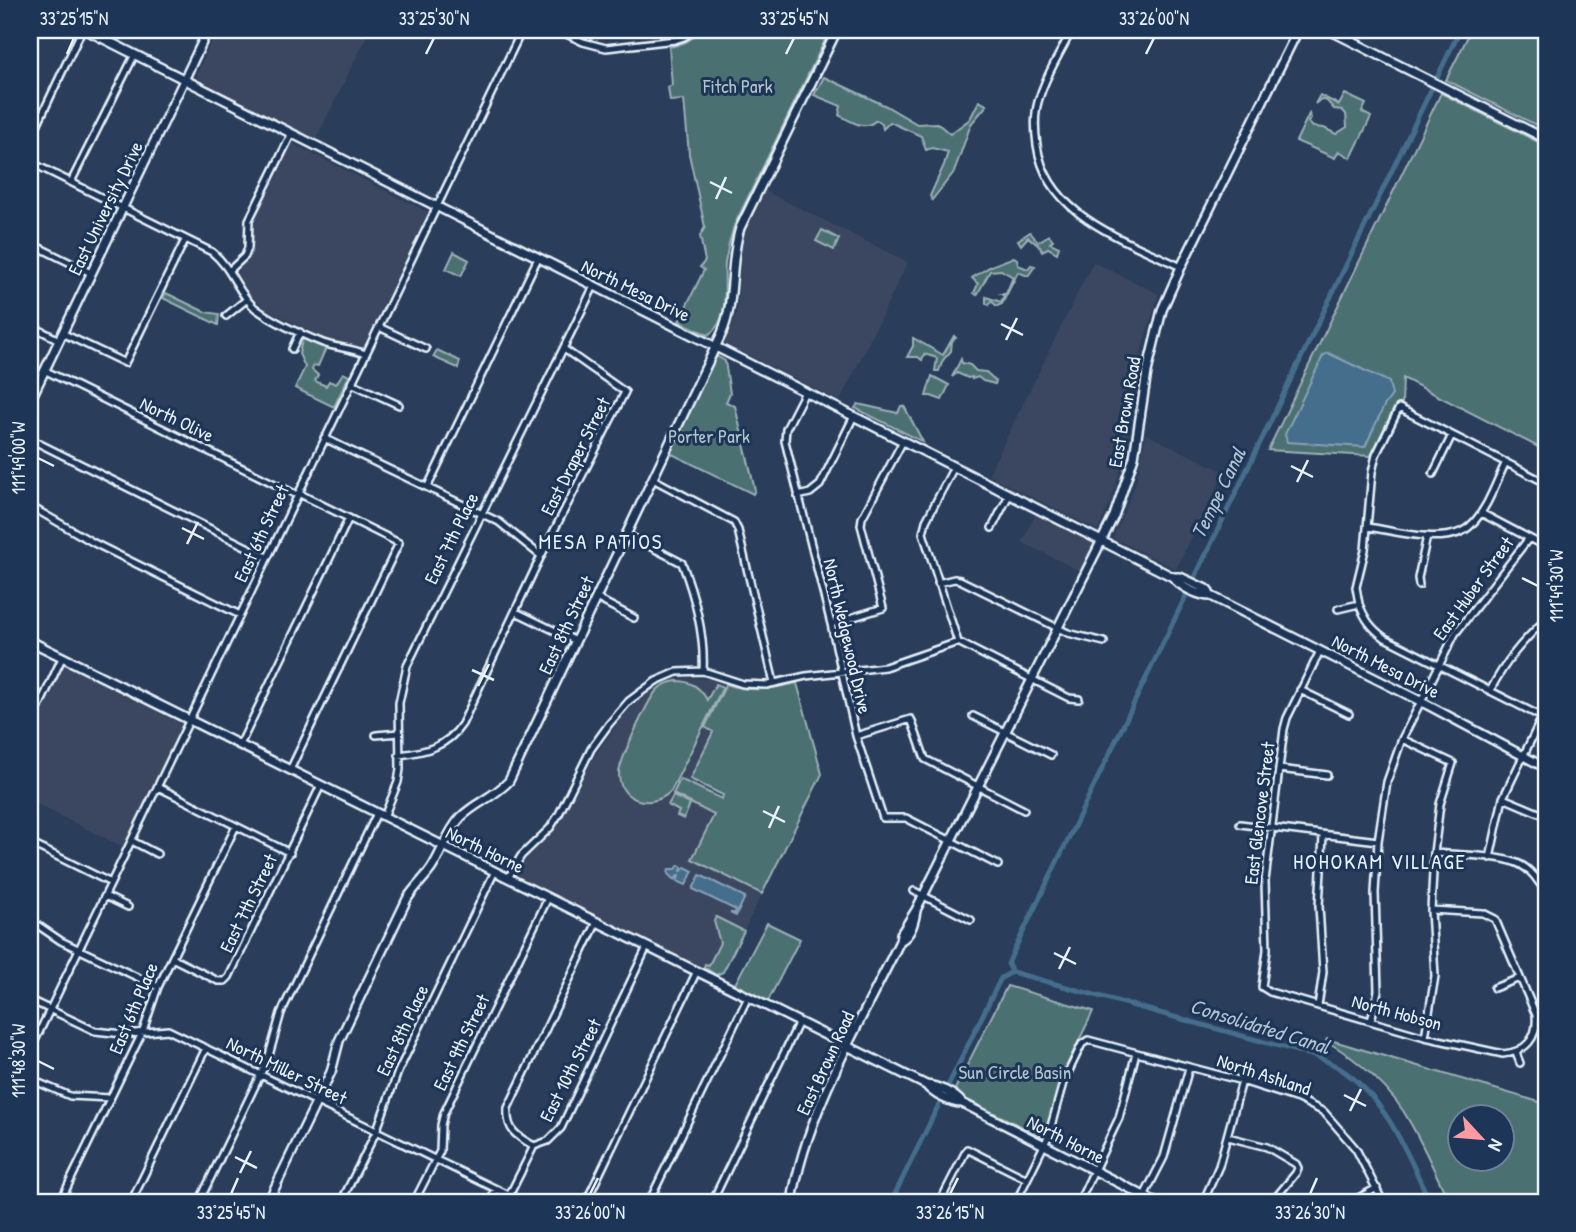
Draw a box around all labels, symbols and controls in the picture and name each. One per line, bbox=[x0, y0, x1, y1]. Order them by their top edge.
text: 33°25'15"N bbox=[40, 6, 108, 31]
text: 33°25'30"N bbox=[399, 6, 469, 31]
text: 33°25'45"N bbox=[760, 6, 828, 31]
text: 33°26'00"N bbox=[1119, 6, 1189, 31]
park label: Fitch Park bbox=[702, 73, 773, 99]
street label: East University Drive bbox=[61, 136, 149, 279]
street label: North Mesa Drive bbox=[577, 253, 695, 328]
street label: East Brown Road bbox=[1102, 354, 1147, 469]
street label: North Olive bbox=[136, 390, 219, 448]
street label: East Draper Street bbox=[534, 392, 616, 520]
text: 111°49'00"W bbox=[6, 422, 31, 494]
park label: Porter Park bbox=[668, 423, 750, 449]
water label: Tempe Canal bbox=[1184, 441, 1253, 543]
street label: East 6th Street bbox=[227, 480, 295, 586]
street label: East 7th Place bbox=[418, 487, 485, 588]
district label: MESA PATIOS bbox=[539, 527, 663, 556]
street label: East Huber Street bbox=[1427, 531, 1520, 645]
text: 111°49'30"W bbox=[1544, 550, 1569, 622]
street label: North Wedgewood Drive bbox=[818, 556, 879, 716]
street label: East 8th Street bbox=[532, 571, 600, 678]
street label: North Mesa Drive bbox=[1328, 628, 1445, 705]
street label: East Glencove Street bbox=[1237, 740, 1281, 886]
street label: North Horne bbox=[442, 819, 529, 879]
district label: HOHOKAM VILLAGE bbox=[1293, 847, 1467, 876]
street label: East 7th Street bbox=[213, 849, 283, 957]
street label: East 6th Place bbox=[102, 958, 164, 1058]
street label: East 8th Place bbox=[370, 980, 435, 1080]
street label: North Hobson bbox=[1349, 988, 1445, 1036]
street label: East 9th Street bbox=[426, 989, 496, 1095]
water label: Consolidated Canal bbox=[1187, 991, 1335, 1061]
street label: East Brown Road bbox=[790, 1006, 861, 1119]
street label: East 10th Street bbox=[533, 1014, 607, 1126]
text: 111°48'30"W bbox=[6, 1024, 31, 1098]
street label: North Miller Street bbox=[222, 1030, 352, 1111]
street label: North Ashland bbox=[1214, 1047, 1315, 1102]
park label: Sun Circle Basin bbox=[959, 1059, 1071, 1085]
north arrow bbox=[1446, 1102, 1516, 1172]
street label: North Horne bbox=[1023, 1108, 1110, 1170]
text: N bbox=[1482, 1135, 1510, 1156]
text: 33°25'45"N bbox=[197, 1200, 265, 1225]
text: 33°26'00"N bbox=[555, 1200, 625, 1225]
text: 33°26'15"N bbox=[916, 1200, 984, 1225]
text: 33°26'30"N bbox=[1275, 1200, 1345, 1225]

